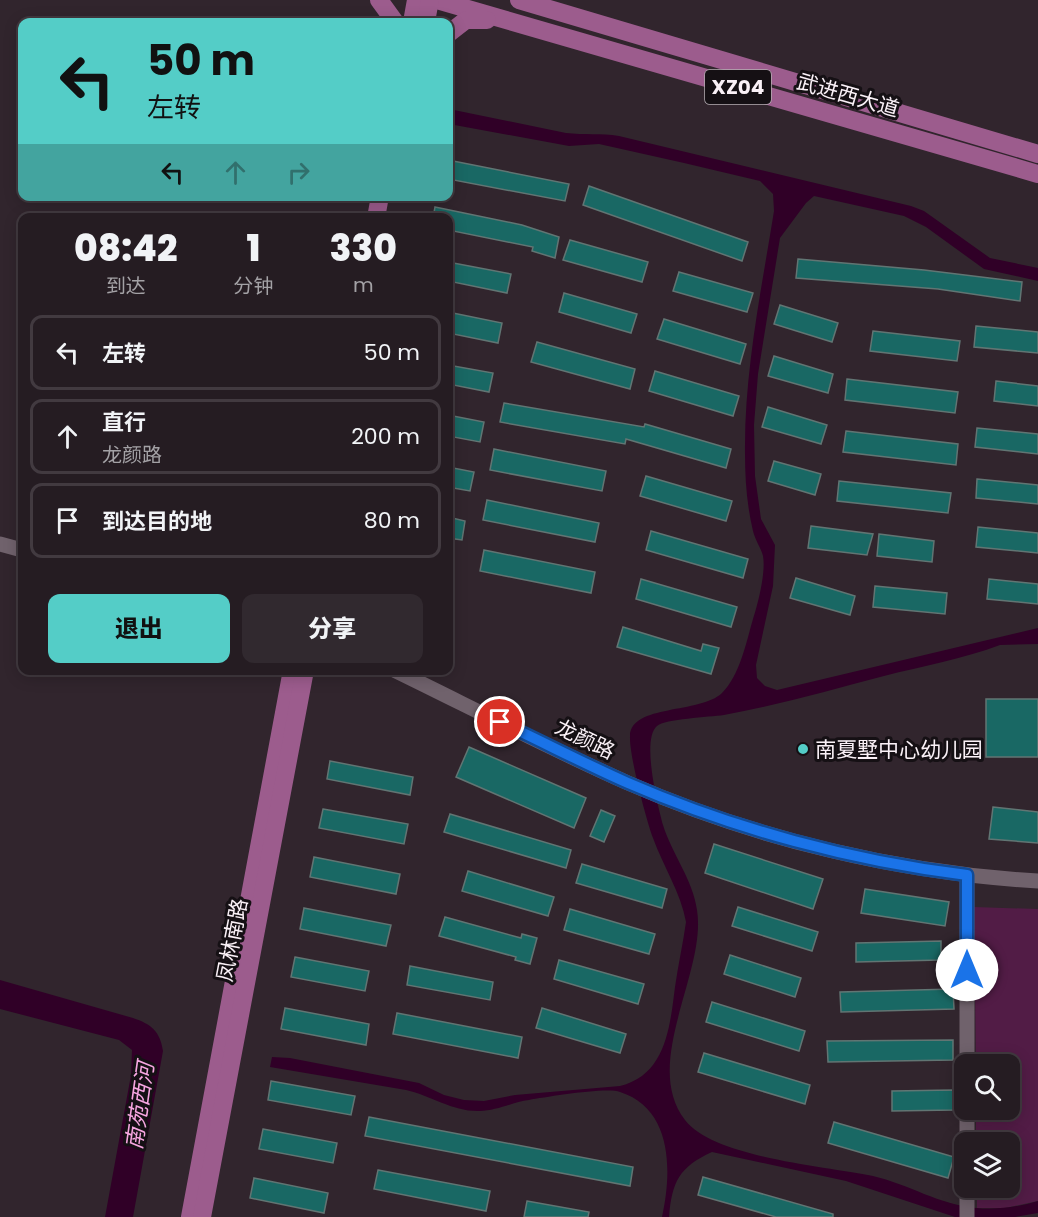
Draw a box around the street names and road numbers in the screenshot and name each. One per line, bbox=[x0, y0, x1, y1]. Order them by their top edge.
street label: 武进西大道 bbox=[794, 67, 902, 123]
road number: XZ04 bbox=[705, 70, 771, 104]
street label: 龙颜路 bbox=[550, 712, 620, 766]
street label: 凤林南路 bbox=[210, 896, 254, 984]

